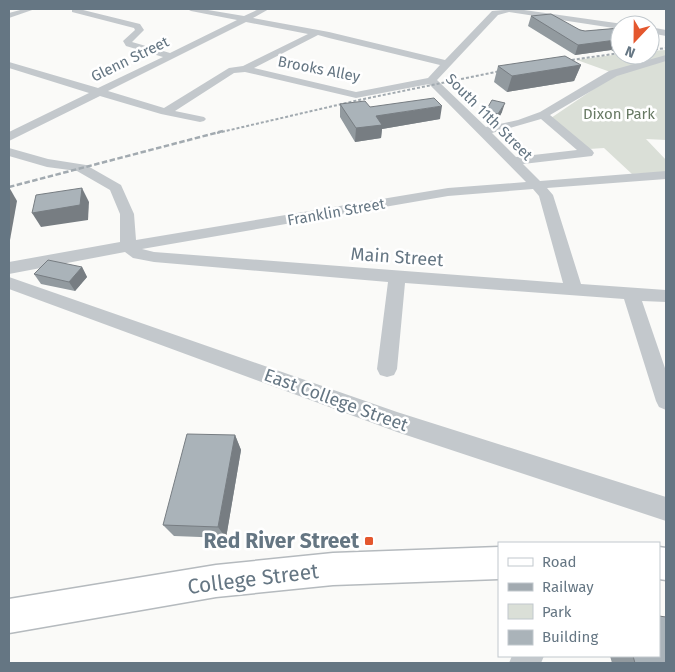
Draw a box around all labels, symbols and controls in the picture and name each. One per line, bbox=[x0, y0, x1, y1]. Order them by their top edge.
north arrow bbox=[610, 15, 660, 65]
street label: Glenn Street bbox=[88, 32, 172, 86]
text: N bbox=[623, 42, 638, 61]
street label: Brooks Alley bbox=[276, 52, 362, 86]
street label: South 11th Street bbox=[442, 70, 537, 165]
park label: Dixon Park bbox=[583, 105, 655, 123]
street label: Franklin Street bbox=[286, 194, 387, 229]
street label: Main Street bbox=[350, 243, 445, 271]
street label: East College Street bbox=[261, 364, 412, 436]
place label: Red River Street bbox=[204, 528, 360, 554]
marker: Red River Street bbox=[363, 535, 375, 547]
legend bbox=[498, 542, 660, 657]
text: Road bbox=[542, 553, 577, 571]
street label: College Street bbox=[186, 558, 320, 600]
text: Railway bbox=[542, 578, 594, 596]
text: Park bbox=[542, 603, 572, 621]
text: Building bbox=[542, 628, 598, 646]

